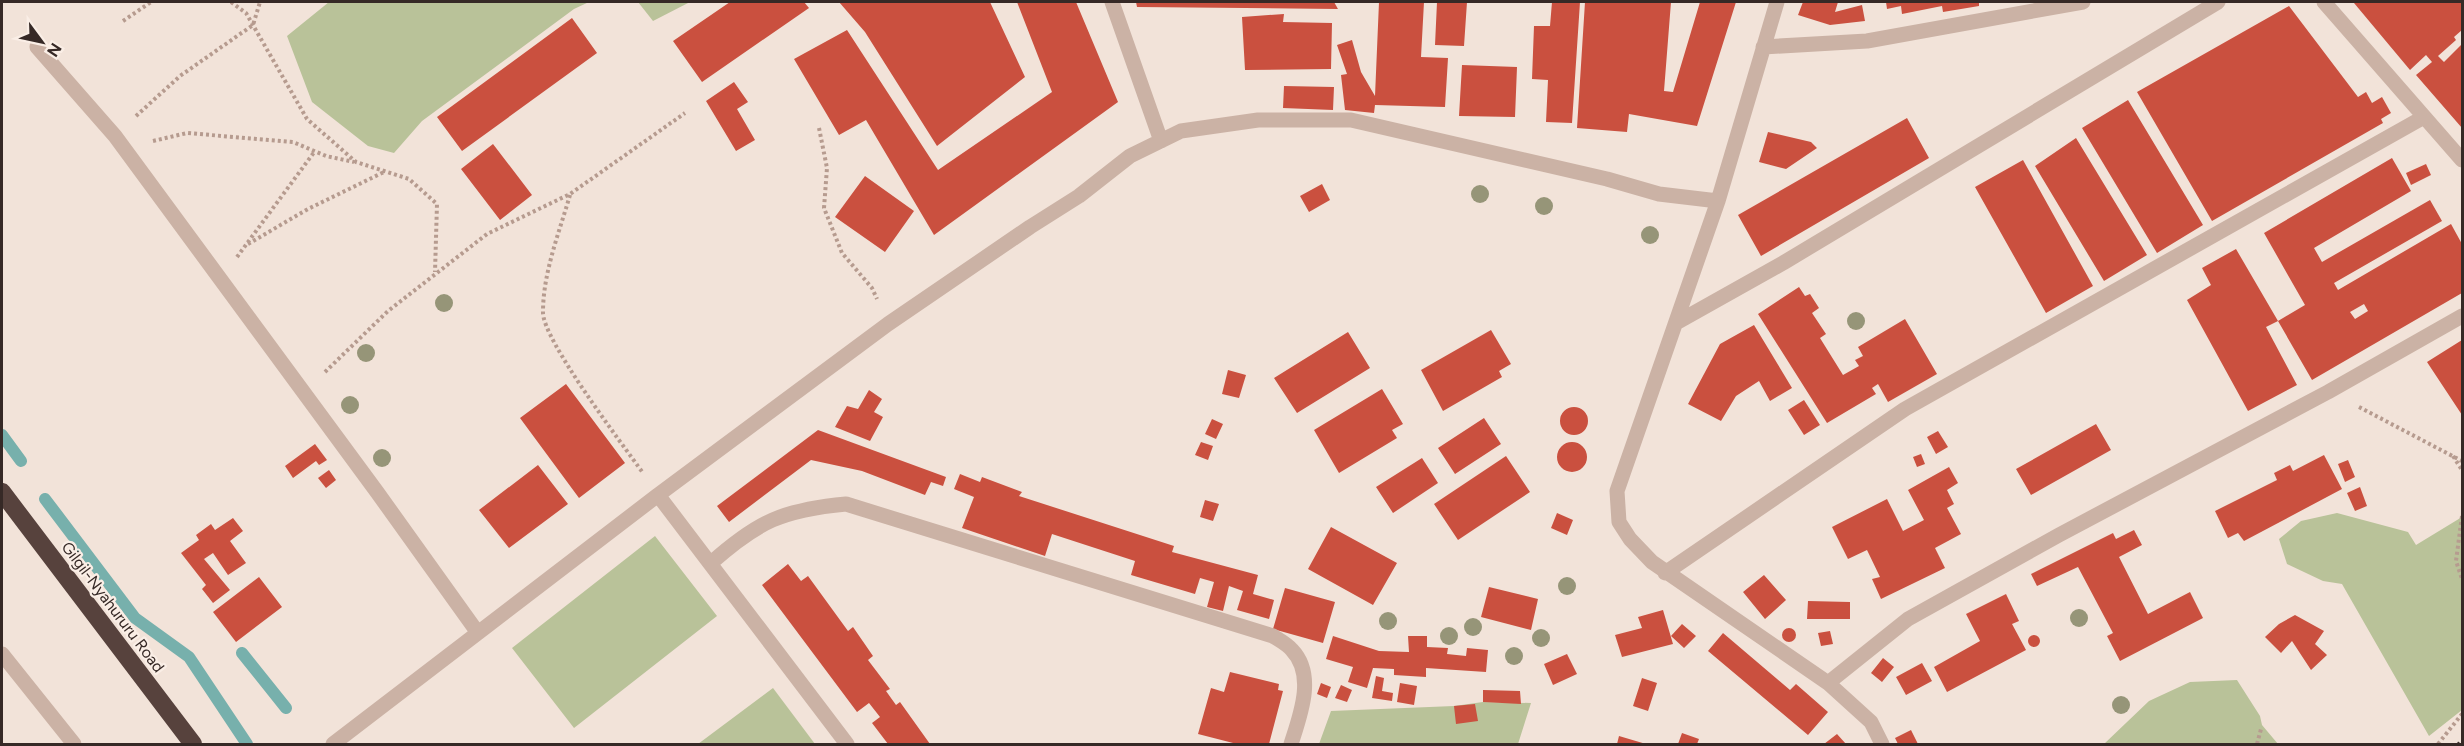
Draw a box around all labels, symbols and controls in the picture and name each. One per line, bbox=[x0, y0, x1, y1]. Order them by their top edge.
north arrow bbox=[12, 12, 72, 72]
text: N bbox=[43, 40, 65, 60]
street label: Gilgil-Nyahururu Road bbox=[58, 538, 168, 676]

